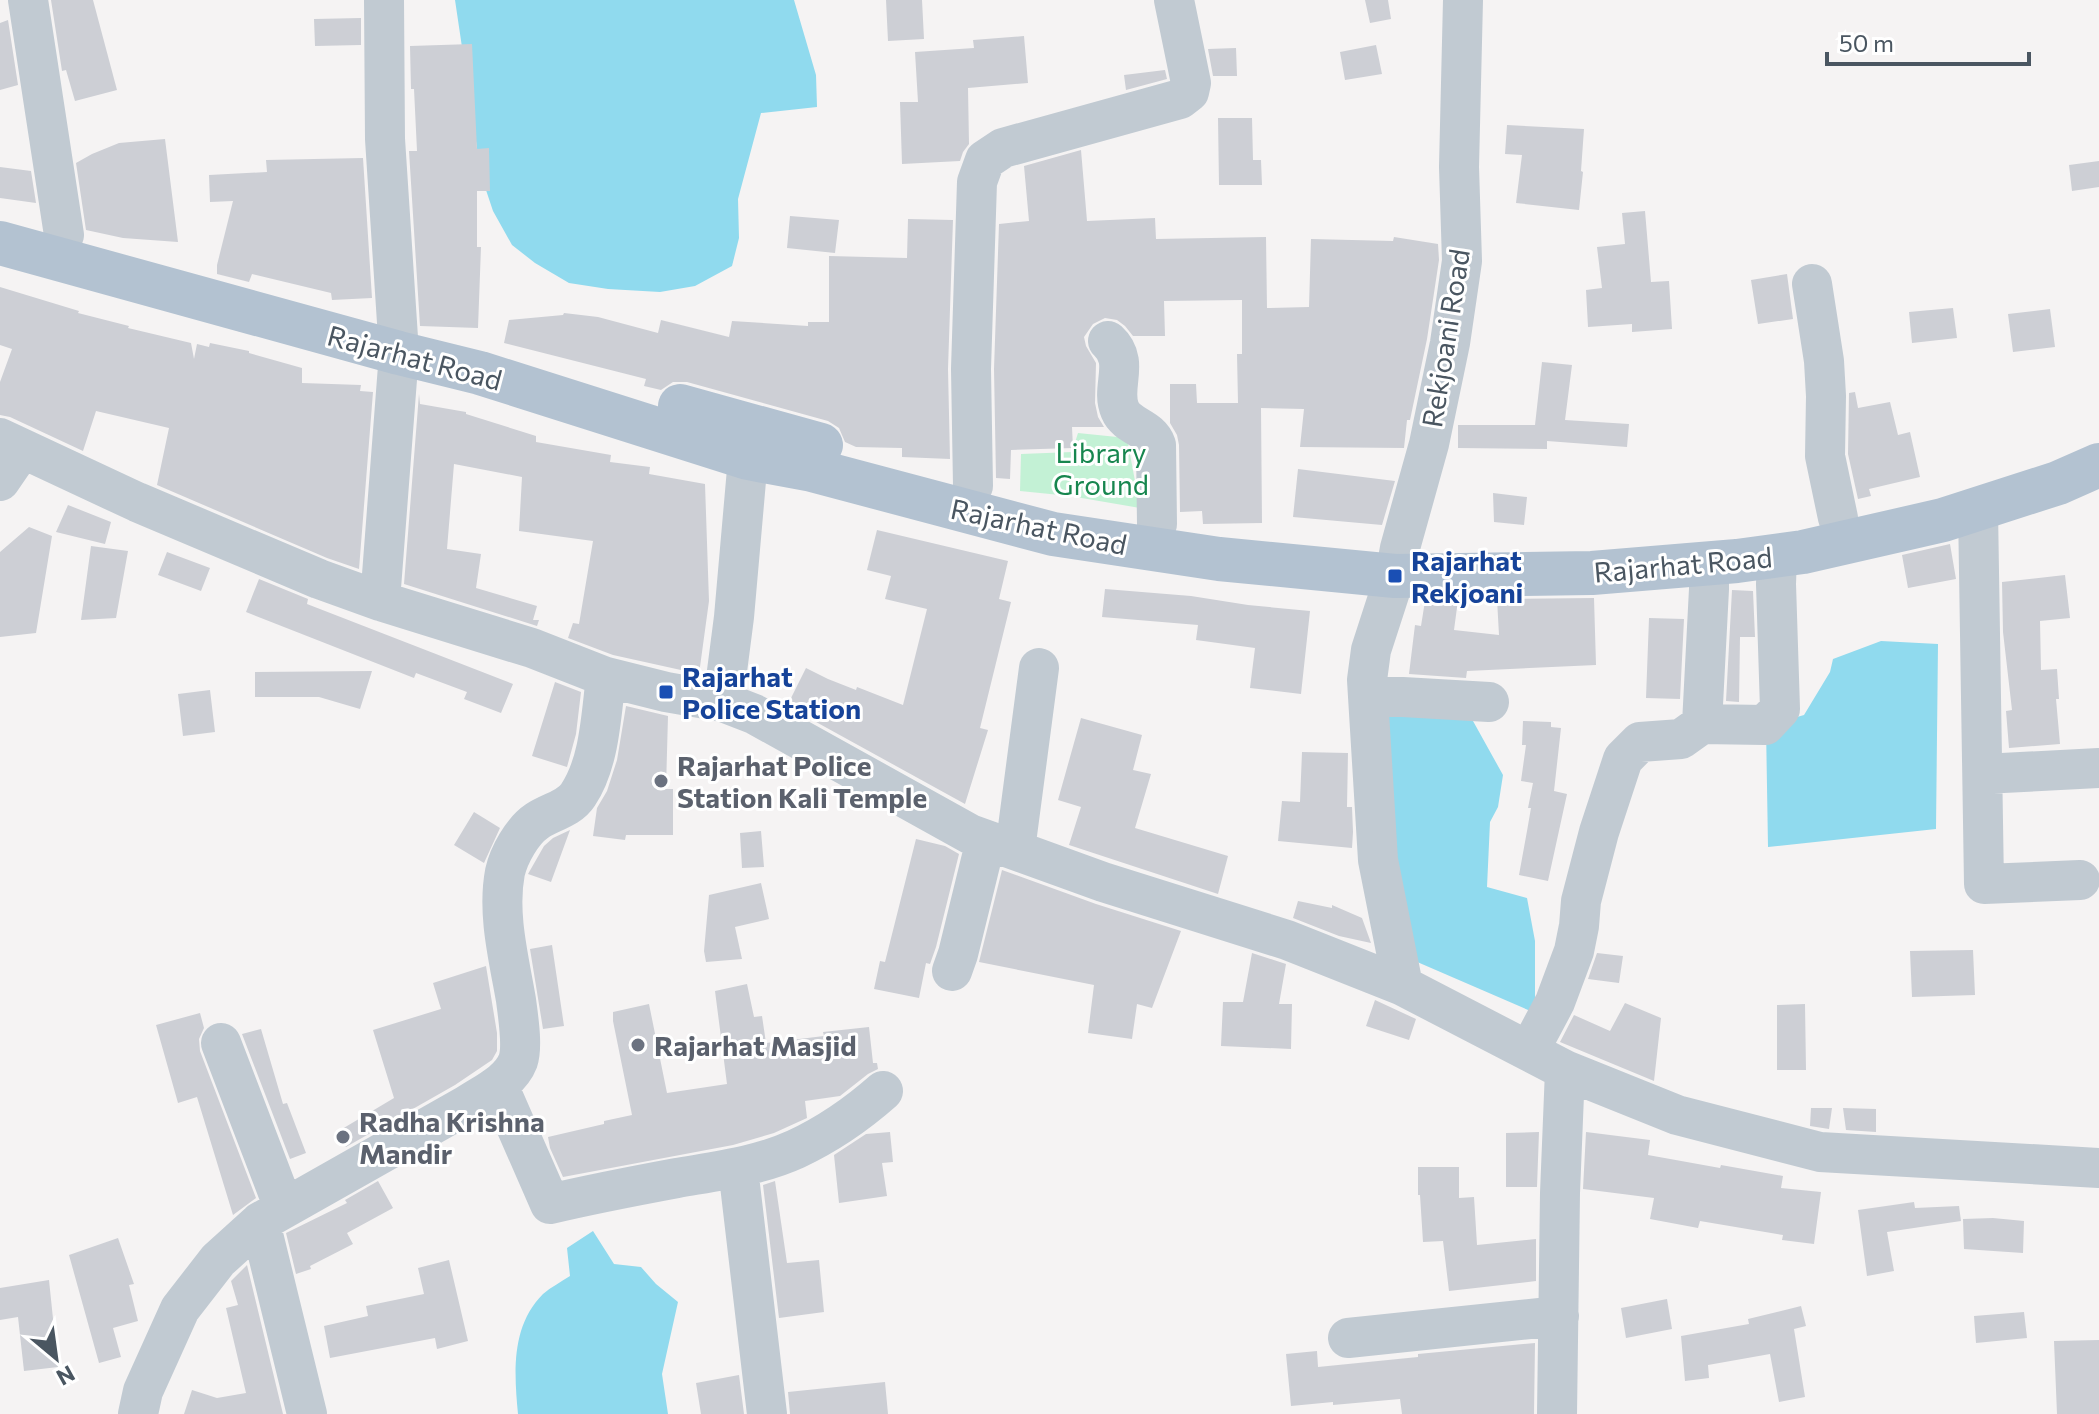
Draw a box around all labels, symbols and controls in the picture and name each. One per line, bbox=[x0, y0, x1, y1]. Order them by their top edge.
scale bar bbox=[1827, 16, 2029, 66]
text: 50 m bbox=[1839, 28, 1894, 57]
street label: Rekjoani Road bbox=[1414, 246, 1476, 430]
street label: Rajarhat Road bbox=[324, 317, 506, 397]
park label: Library Ground bbox=[1053, 435, 1149, 501]
street label: Rajarhat Road bbox=[948, 491, 1130, 561]
street label: Rajarhat Road bbox=[1592, 539, 1774, 589]
place label: Rajarhat Rekjoani bbox=[1411, 543, 1523, 609]
marker: Rajarhat Rekjoani bbox=[1386, 567, 1404, 585]
place label: Rajarhat Police Station bbox=[682, 659, 861, 725]
marker: Rajarhat Police Station bbox=[657, 683, 675, 701]
place label: Rajarhat Police Station Kali Temple bbox=[677, 748, 927, 814]
marker: Rajarhat Police Station Kali Temple bbox=[652, 772, 670, 790]
place label: Rajarhat Masjid bbox=[654, 1028, 857, 1062]
marker: Rajarhat Masjid bbox=[629, 1036, 647, 1054]
place label: Radha Krishna Mandir bbox=[359, 1104, 545, 1170]
marker: Radha Krishna Mandir bbox=[334, 1128, 352, 1146]
north arrow bbox=[16, 1318, 96, 1398]
text: N bbox=[52, 1360, 80, 1392]

